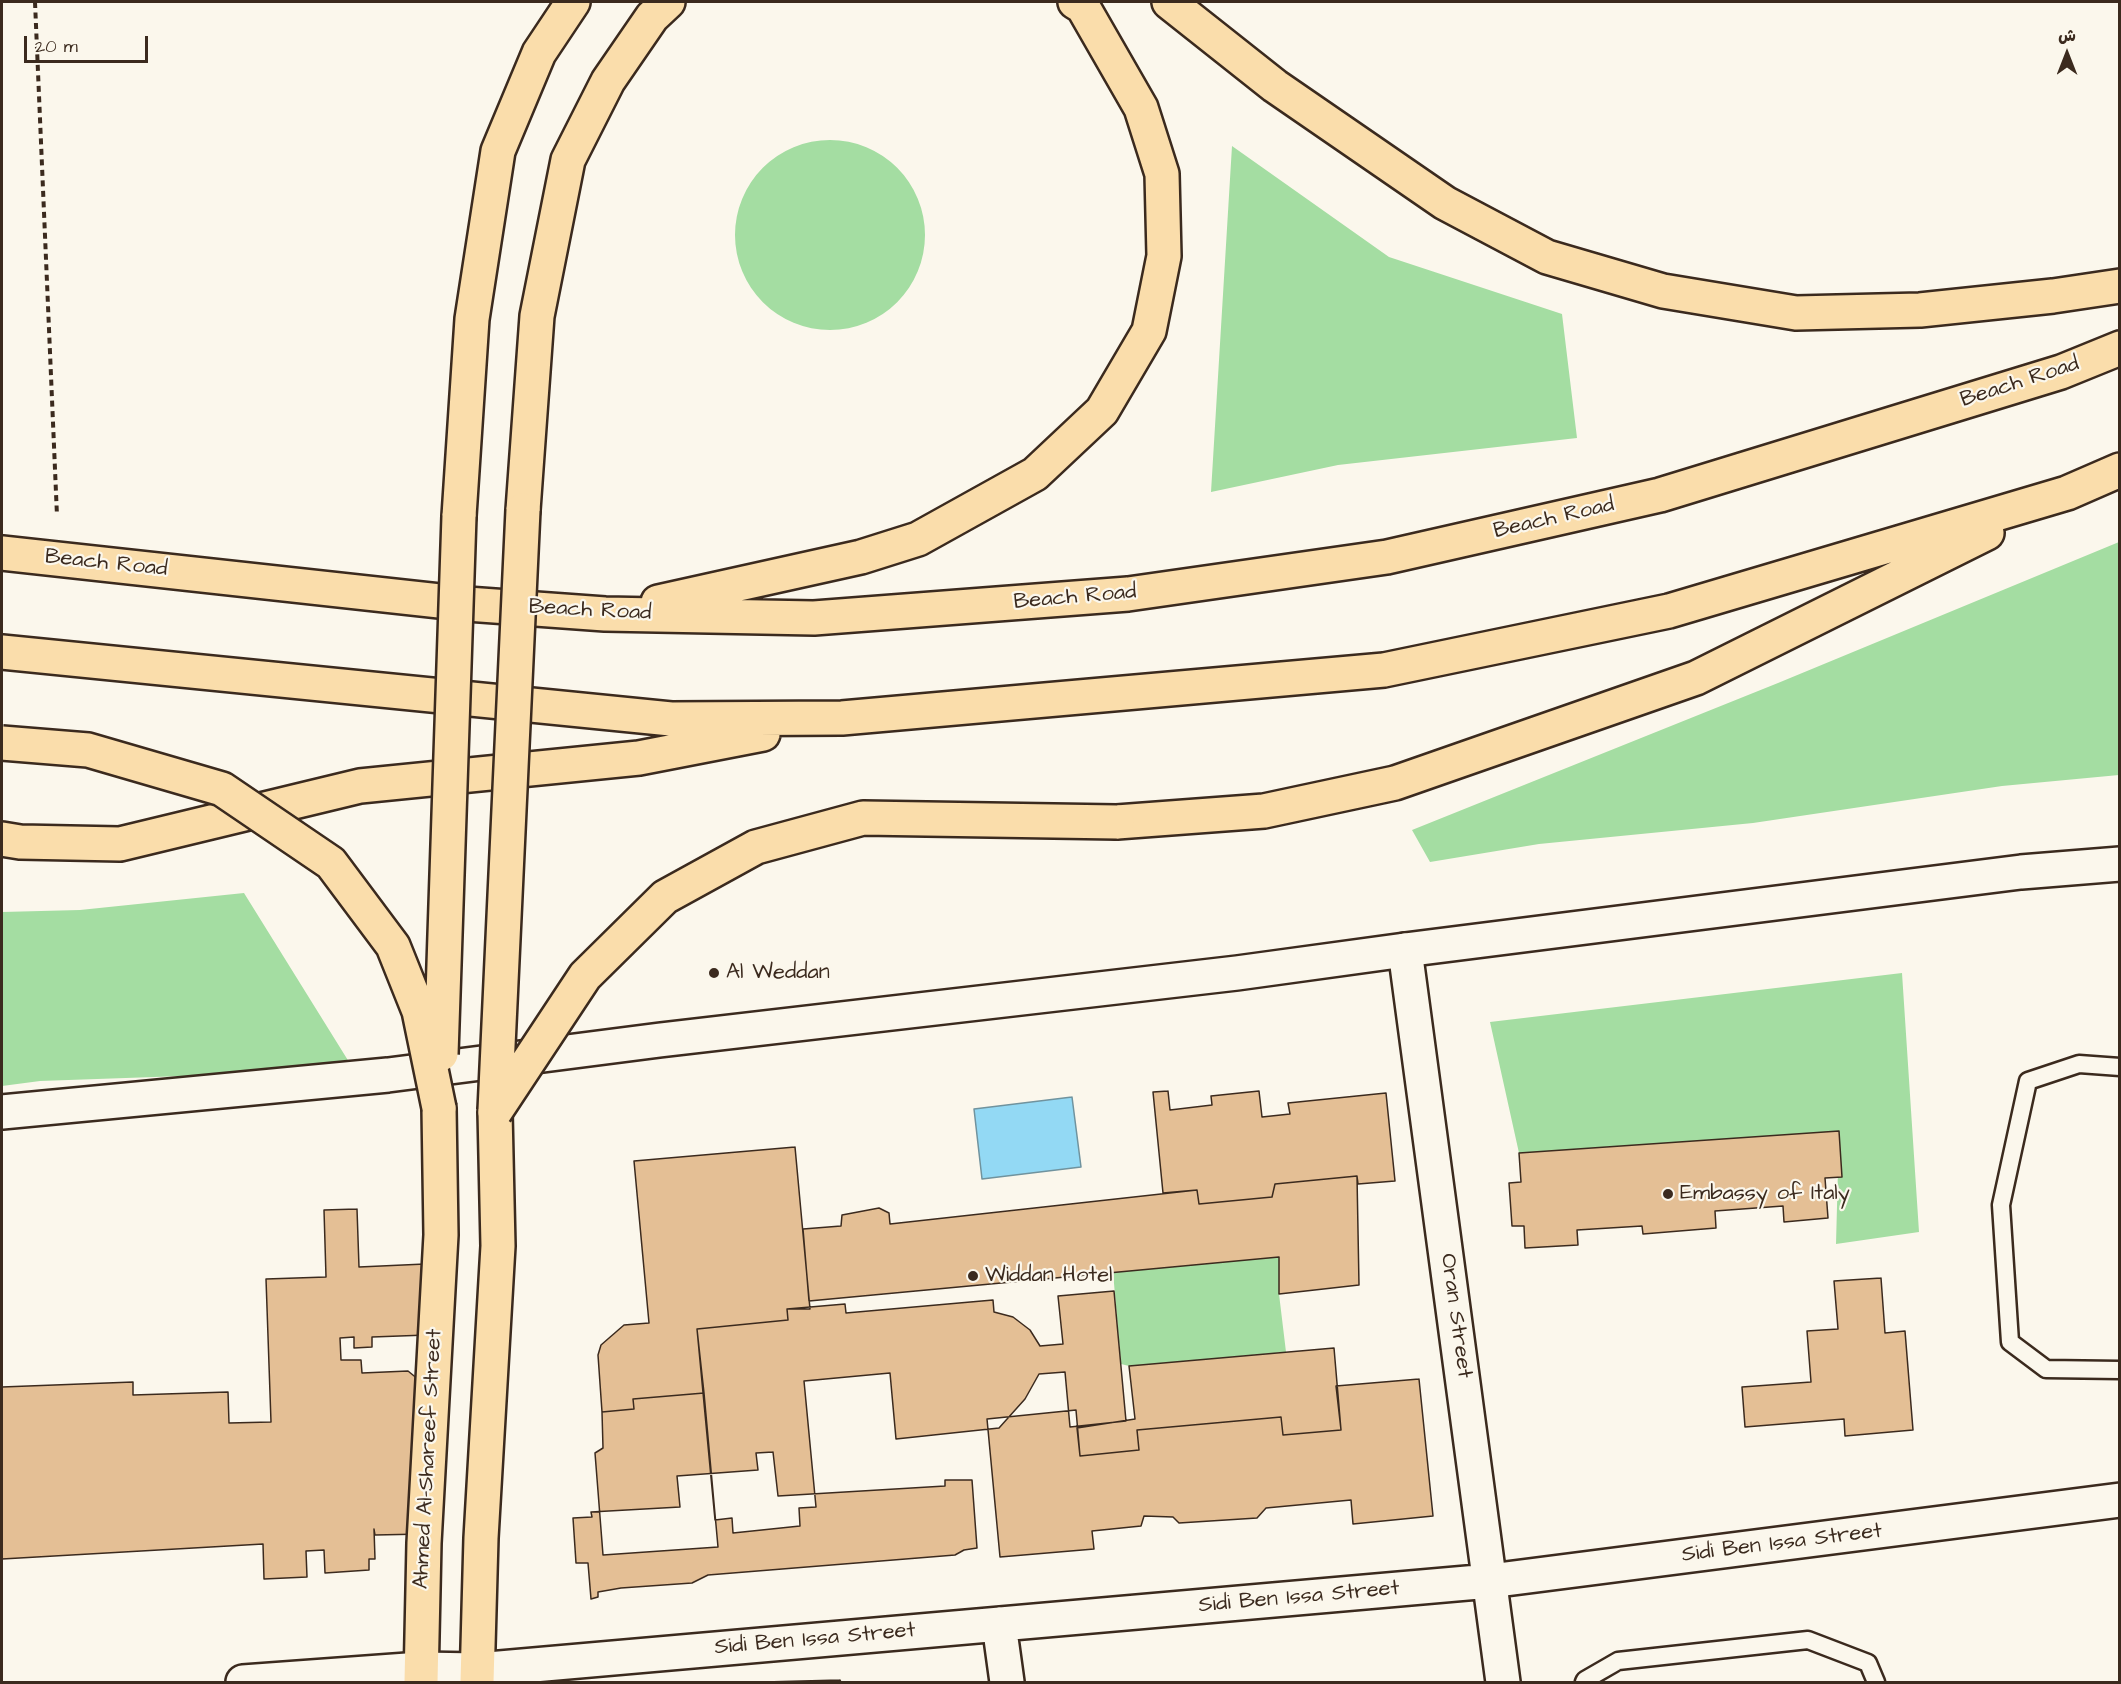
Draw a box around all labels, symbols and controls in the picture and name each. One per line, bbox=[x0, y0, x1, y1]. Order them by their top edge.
scale bar bbox=[27, 24, 152, 62]
north arrow bbox=[2037, 24, 2097, 84]
text: ش bbox=[2058, 25, 2076, 47]
text: 20 m bbox=[35, 34, 78, 59]
street label: Beach Road bbox=[1957, 351, 2083, 415]
street label: Beach Road bbox=[1491, 492, 1617, 546]
street label: Beach Road bbox=[44, 544, 168, 584]
street label: Beach Road bbox=[1013, 579, 1137, 617]
street label: Beach Road bbox=[528, 595, 652, 627]
place label: Al Weddan bbox=[726, 960, 830, 986]
marker: Al Weddan bbox=[707, 966, 721, 980]
place label: Embassy of Italy bbox=[1680, 1181, 1850, 1207]
marker: Embassy of Italy bbox=[1661, 1187, 1675, 1201]
street label: Oran Street bbox=[1433, 1252, 1477, 1380]
place label: Widdan Hotel bbox=[985, 1263, 1113, 1289]
marker: Widdan Hotel bbox=[966, 1269, 980, 1283]
street label: Ahmed Al-Shareef Street bbox=[409, 1328, 449, 1590]
street label: Sidi Ben Issa Street bbox=[1680, 1519, 1884, 1569]
street label: Sidi Ben Issa Street bbox=[1197, 1576, 1401, 1620]
street label: Sidi Ben Issa Street bbox=[713, 1618, 917, 1662]

